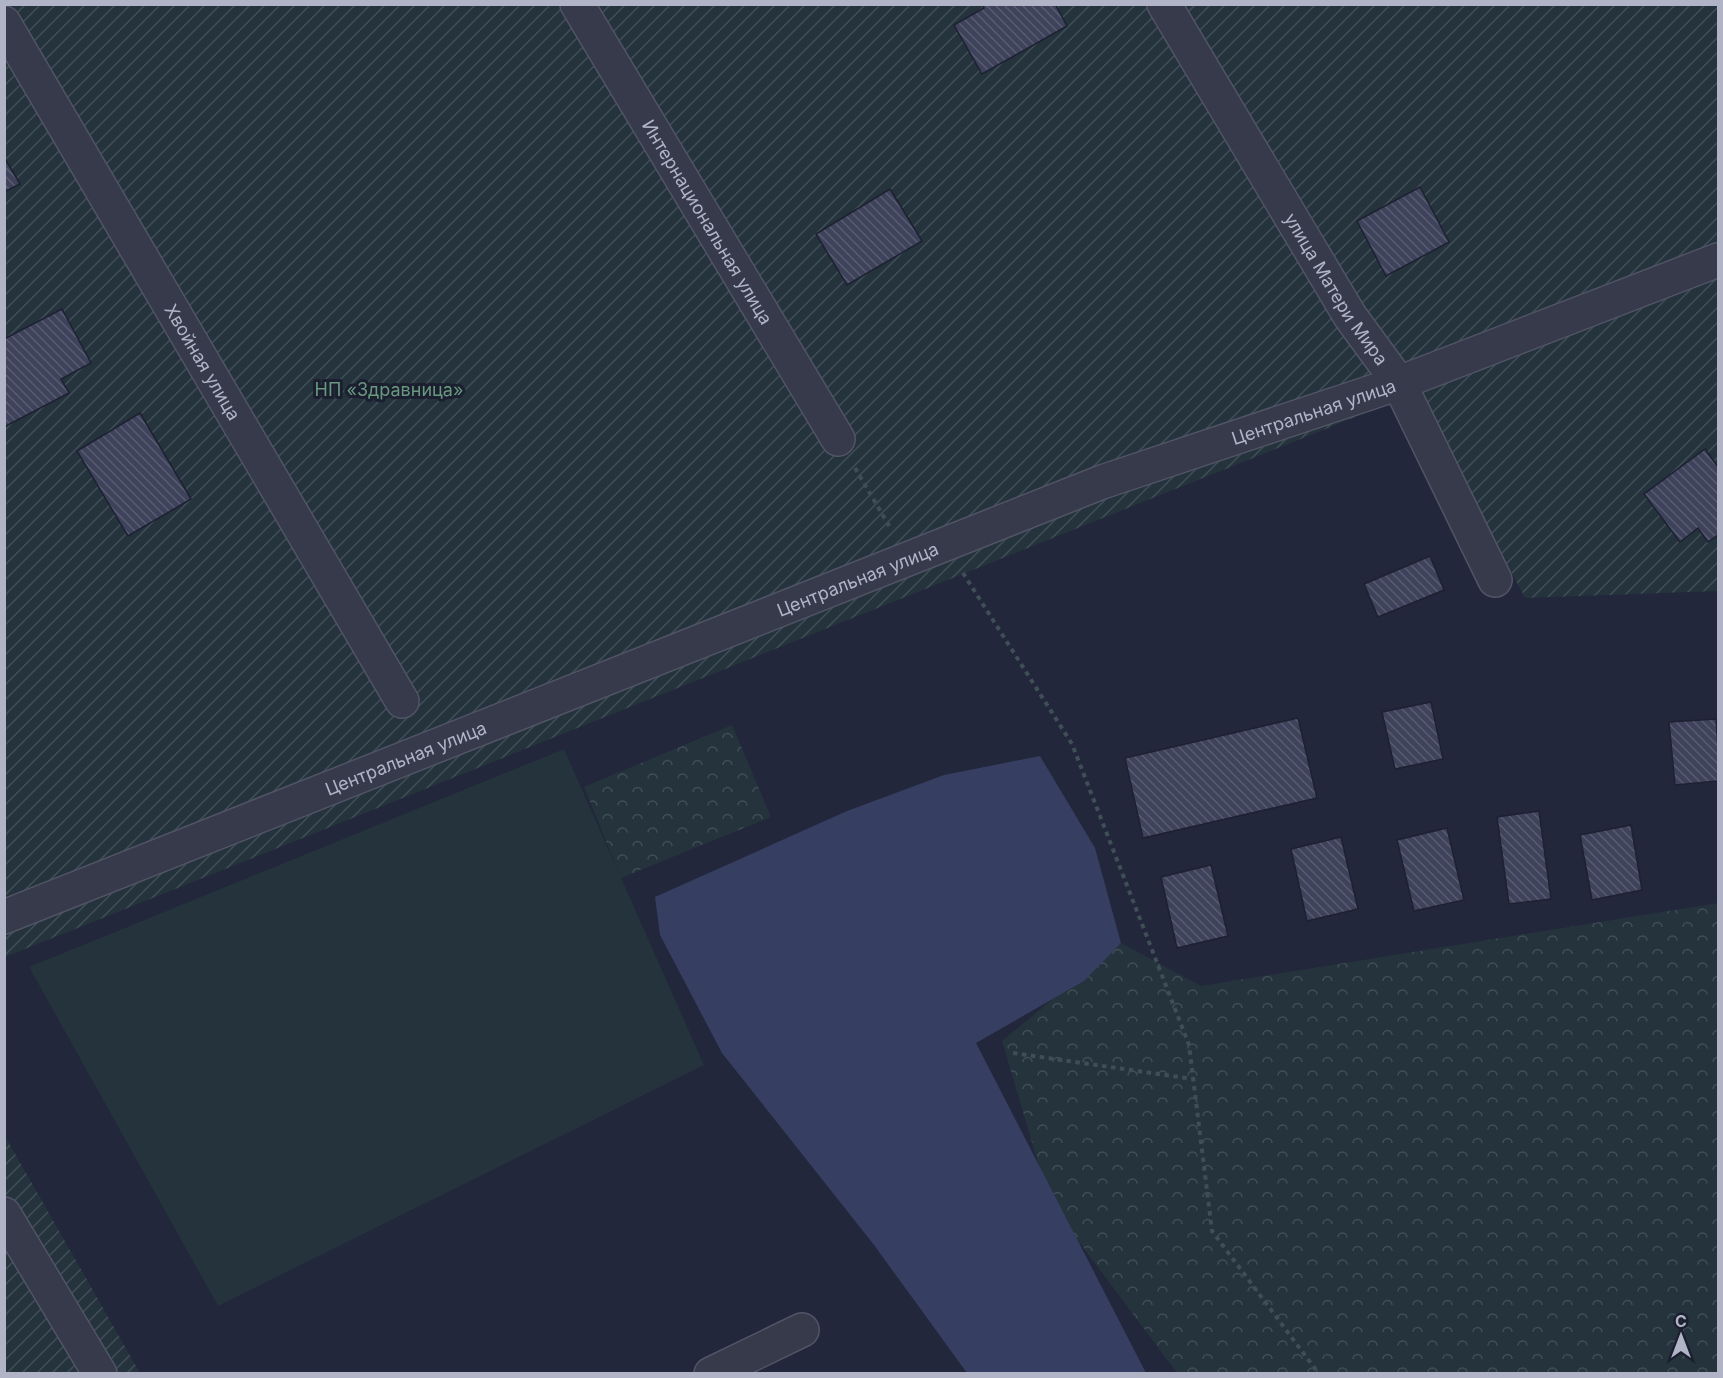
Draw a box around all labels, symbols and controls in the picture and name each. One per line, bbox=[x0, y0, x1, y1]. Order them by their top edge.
street label: Интернациональная улица bbox=[638, 116, 777, 328]
street label: улица Матери Мира bbox=[1280, 209, 1393, 369]
street label: Хвойная улица bbox=[161, 300, 245, 424]
street label: Центральная улица bbox=[1229, 374, 1398, 449]
park label: НП «Здравница» bbox=[315, 379, 463, 400]
street label: Центральная улица bbox=[774, 538, 941, 620]
street label: Центральная улица bbox=[322, 717, 489, 799]
north arrow bbox=[1651, 1306, 1711, 1366]
text: С bbox=[1675, 1311, 1687, 1331]

